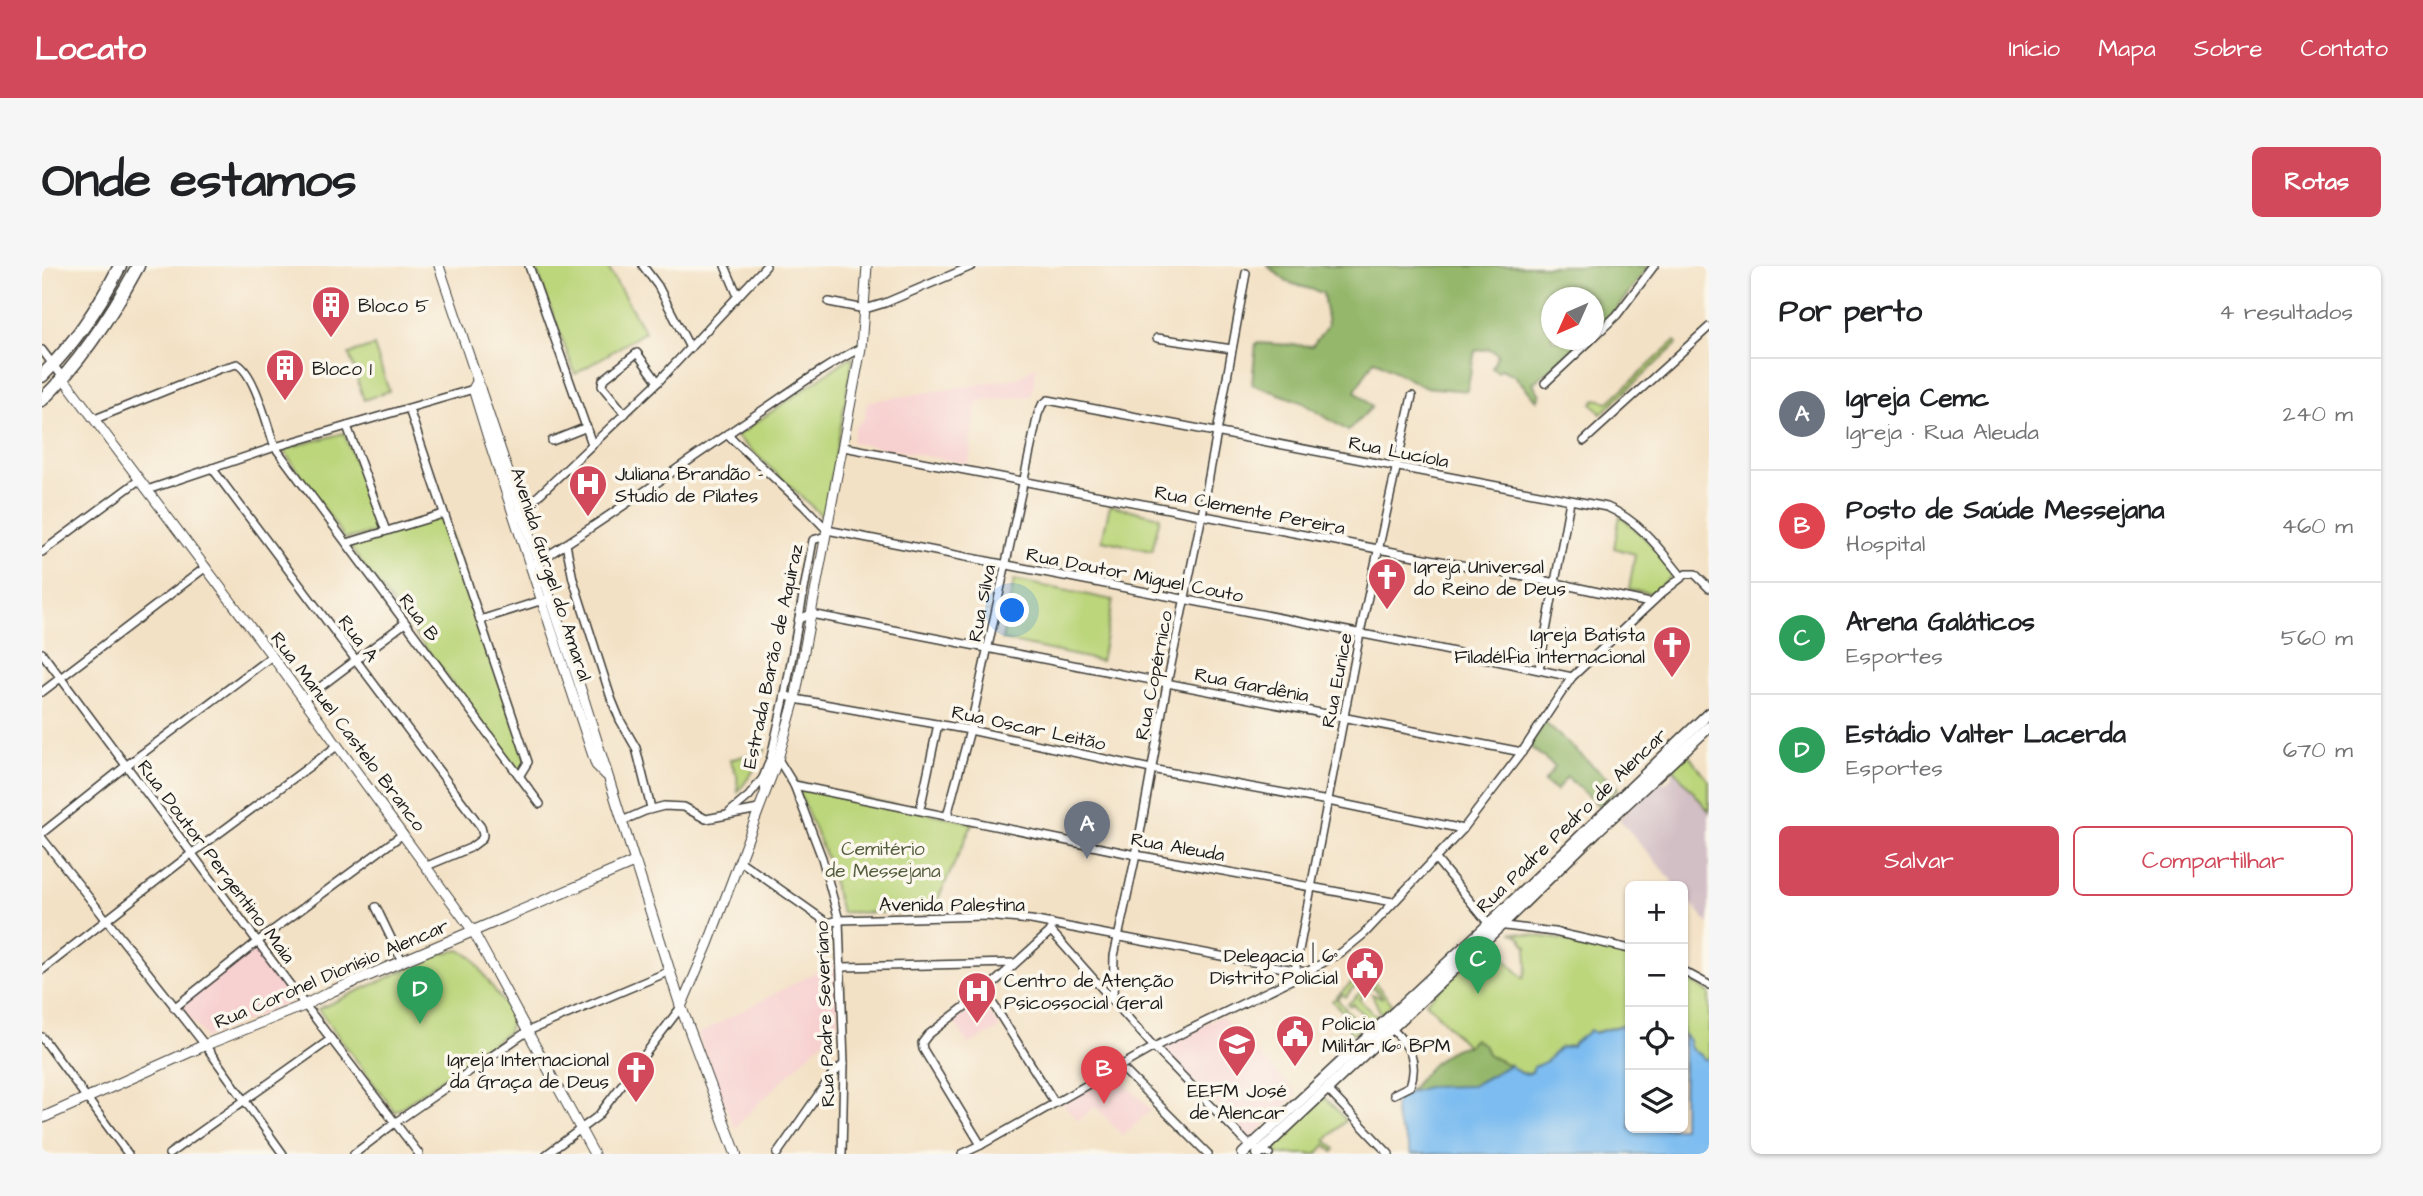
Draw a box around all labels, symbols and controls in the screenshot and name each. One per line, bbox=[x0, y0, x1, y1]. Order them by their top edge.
text: Locato bbox=[35, 26, 146, 72]
text: Início bbox=[2009, 32, 2060, 66]
text: Mapa bbox=[2098, 32, 2156, 66]
text: Sobre bbox=[2194, 32, 2262, 66]
text: Contato bbox=[2300, 32, 2388, 66]
button: Rotas bbox=[2252, 147, 2381, 217]
text: Onde estamos bbox=[42, 148, 357, 216]
building icon: Bloco 5 bbox=[310, 284, 352, 339]
north arrow bbox=[1541, 287, 1604, 350]
text: Por perto bbox=[1779, 291, 1922, 333]
place label: Bloco 5 bbox=[358, 293, 430, 320]
text: 4 resultados bbox=[2219, 296, 2353, 328]
building icon: Bloco 1 bbox=[264, 347, 306, 402]
place label: Bloco 1 bbox=[312, 356, 373, 383]
text: Igreja Cemc bbox=[1846, 380, 1989, 416]
text: A bbox=[1795, 398, 1809, 430]
text: 240 m bbox=[2283, 398, 2353, 430]
text: Igreja · Rua Aleuda bbox=[1846, 416, 2039, 448]
street label: Rua Lucíola bbox=[1346, 430, 1451, 475]
place label: Juliana Brandão - Studio de Pilates bbox=[615, 461, 764, 510]
hospital icon: Juliana Brandão - Studio de Pilates bbox=[567, 463, 609, 518]
street label: Avenida Gurgel do Amaral bbox=[502, 464, 598, 685]
street label: Rua Clemente Pereira bbox=[1152, 479, 1348, 542]
text: Posto de Saúde Messejana bbox=[1846, 492, 2164, 528]
text: B bbox=[1794, 510, 1810, 542]
text: 460 m bbox=[2281, 510, 2353, 542]
text: Hospital bbox=[1846, 528, 1925, 560]
street label: Estrada Barão de Aquiraz bbox=[736, 541, 811, 771]
street label: Rua Doutor Miguel Couto bbox=[1024, 541, 1246, 611]
place label: Igreja Universal do Reino de Deus bbox=[1414, 554, 1566, 603]
church icon: Igreja Universal do Reino de Deus bbox=[1366, 556, 1408, 611]
street label: Rua Sílva bbox=[962, 562, 1003, 644]
street label: Rua B bbox=[392, 588, 446, 648]
your location bbox=[995, 593, 1029, 627]
text: Arena Galáticos bbox=[1846, 604, 2035, 640]
street label: Rua Copérnico bbox=[1129, 608, 1180, 742]
street label: Rua A bbox=[331, 610, 384, 668]
place label: Igreja Batista Filadélfia Internacional bbox=[1454, 622, 1645, 671]
text: C bbox=[1794, 622, 1810, 654]
text: 560 m bbox=[2281, 622, 2353, 654]
church icon: Igreja Batista Filadélfia Internacional bbox=[1651, 624, 1693, 679]
street label: Rua Manuel Castelo Branco bbox=[264, 626, 432, 838]
street label: Rua Eunice bbox=[1315, 631, 1360, 730]
text: Esportes bbox=[1846, 640, 1943, 672]
street label: Rua Gardênia bbox=[1192, 661, 1311, 710]
street label: Rua Oscar Leitão bbox=[949, 699, 1109, 758]
text: Estádio Valter Lacerda bbox=[1846, 716, 2126, 752]
street label: Rua Padre Pedro de Alencar bbox=[1471, 722, 1674, 920]
text: D bbox=[1795, 734, 1809, 766]
text: 670 m bbox=[2283, 734, 2353, 766]
text: Esportes bbox=[1846, 752, 1943, 784]
street label: Rua Doutor Pergentino Maia bbox=[129, 755, 302, 970]
pin: A bbox=[1064, 801, 1110, 859]
street label: Rua Aleuda bbox=[1129, 826, 1227, 869]
button: Salvar bbox=[1779, 826, 2059, 896]
button: Compartilhar bbox=[2073, 826, 2353, 896]
park label: Cemitério de Messejana bbox=[825, 836, 941, 885]
map controls bbox=[1625, 881, 1688, 1133]
button: + bbox=[1625, 881, 1688, 944]
street label: Avenida Palestina bbox=[879, 892, 1025, 919]
street label: Rua Coronel Dionísio Alencar bbox=[210, 913, 452, 1033]
street label: Rua Padre Severíano bbox=[809, 920, 842, 1107]
pin: C bbox=[1455, 936, 1501, 994]
place label: Delegacia | 6° Distrito Policial bbox=[1210, 942, 1338, 992]
button: − bbox=[1625, 944, 1688, 1007]
public building icon: Delegacia | 6° Distrito Policial bbox=[1344, 945, 1386, 1000]
pin: D bbox=[397, 966, 443, 1024]
place label: Centro de Atenção Psicossocial Geral bbox=[1004, 968, 1174, 1017]
hospital icon: Centro de Atenção Psicossocial Geral bbox=[956, 970, 998, 1025]
button: locate bbox=[1625, 1007, 1688, 1070]
place label: Policia Militar 16º BPM bbox=[1322, 1011, 1451, 1060]
public building icon: Policia Militar 16º BPM bbox=[1274, 1013, 1316, 1068]
school or university icon: EEFM José de Alencar bbox=[1216, 1023, 1258, 1078]
pin: B bbox=[1081, 1046, 1127, 1104]
place label: Igreja Internacional da Graça de Deus bbox=[447, 1047, 609, 1096]
church icon: Igreja Internacional da Graça de Deus bbox=[615, 1049, 657, 1104]
button: layers bbox=[1625, 1070, 1688, 1133]
place label: EEFM José de Alencar bbox=[1187, 1078, 1287, 1127]

